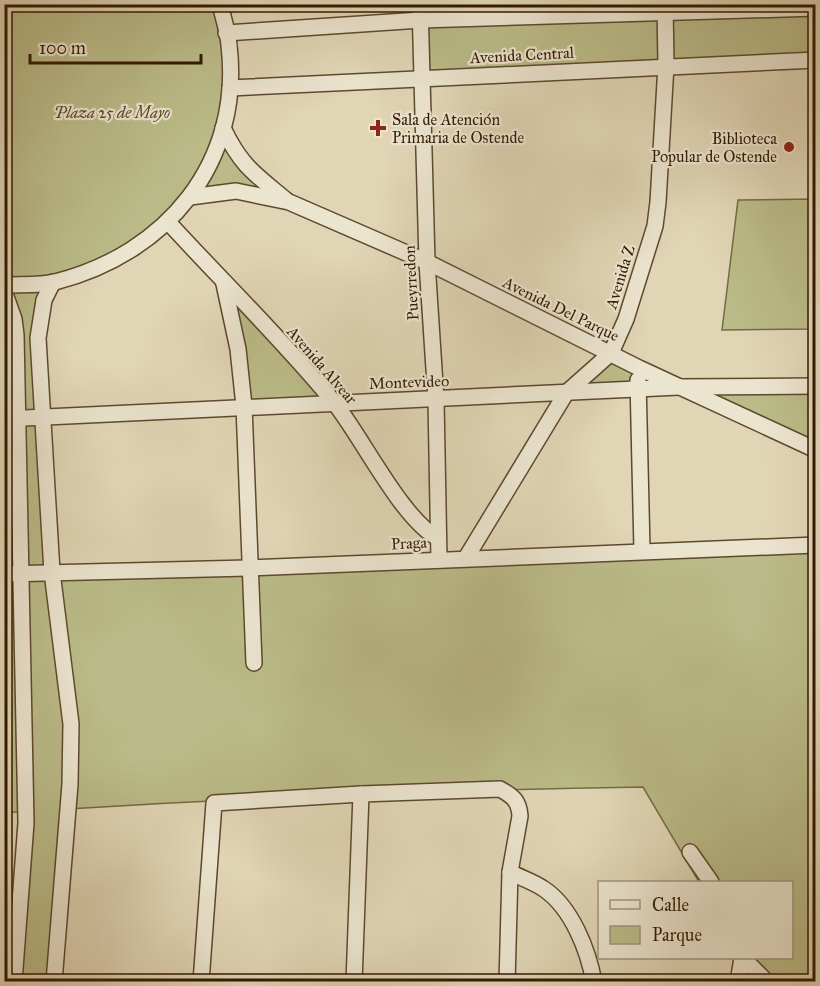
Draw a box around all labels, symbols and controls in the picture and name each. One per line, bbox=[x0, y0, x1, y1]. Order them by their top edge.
scale bar bbox=[30, 27, 201, 65]
text: 100 m bbox=[39, 37, 86, 59]
street label: Avenida Central bbox=[468, 43, 575, 67]
park label: Plaza 25 de Mayo bbox=[54, 103, 170, 122]
place label: Sala de Atención Primaria de Ostende bbox=[392, 110, 524, 147]
marker: Sala de Atención Primaria de Ostende bbox=[369, 119, 387, 137]
place label: Biblioteca Popular de Ostende bbox=[651, 129, 777, 166]
marker: Biblioteca Popular de Ostende bbox=[782, 140, 796, 154]
street label: Avenida Z bbox=[601, 243, 639, 312]
street label: Pueyrredon bbox=[400, 245, 422, 321]
street label: Avenida Del Parque bbox=[498, 272, 623, 346]
street label: Avenida Alvear bbox=[282, 321, 361, 408]
street label: Montevideo bbox=[369, 371, 449, 393]
street label: Praga bbox=[391, 533, 428, 554]
legend bbox=[598, 881, 793, 959]
text: Calle bbox=[652, 894, 689, 916]
text: Parque bbox=[652, 924, 702, 947]

